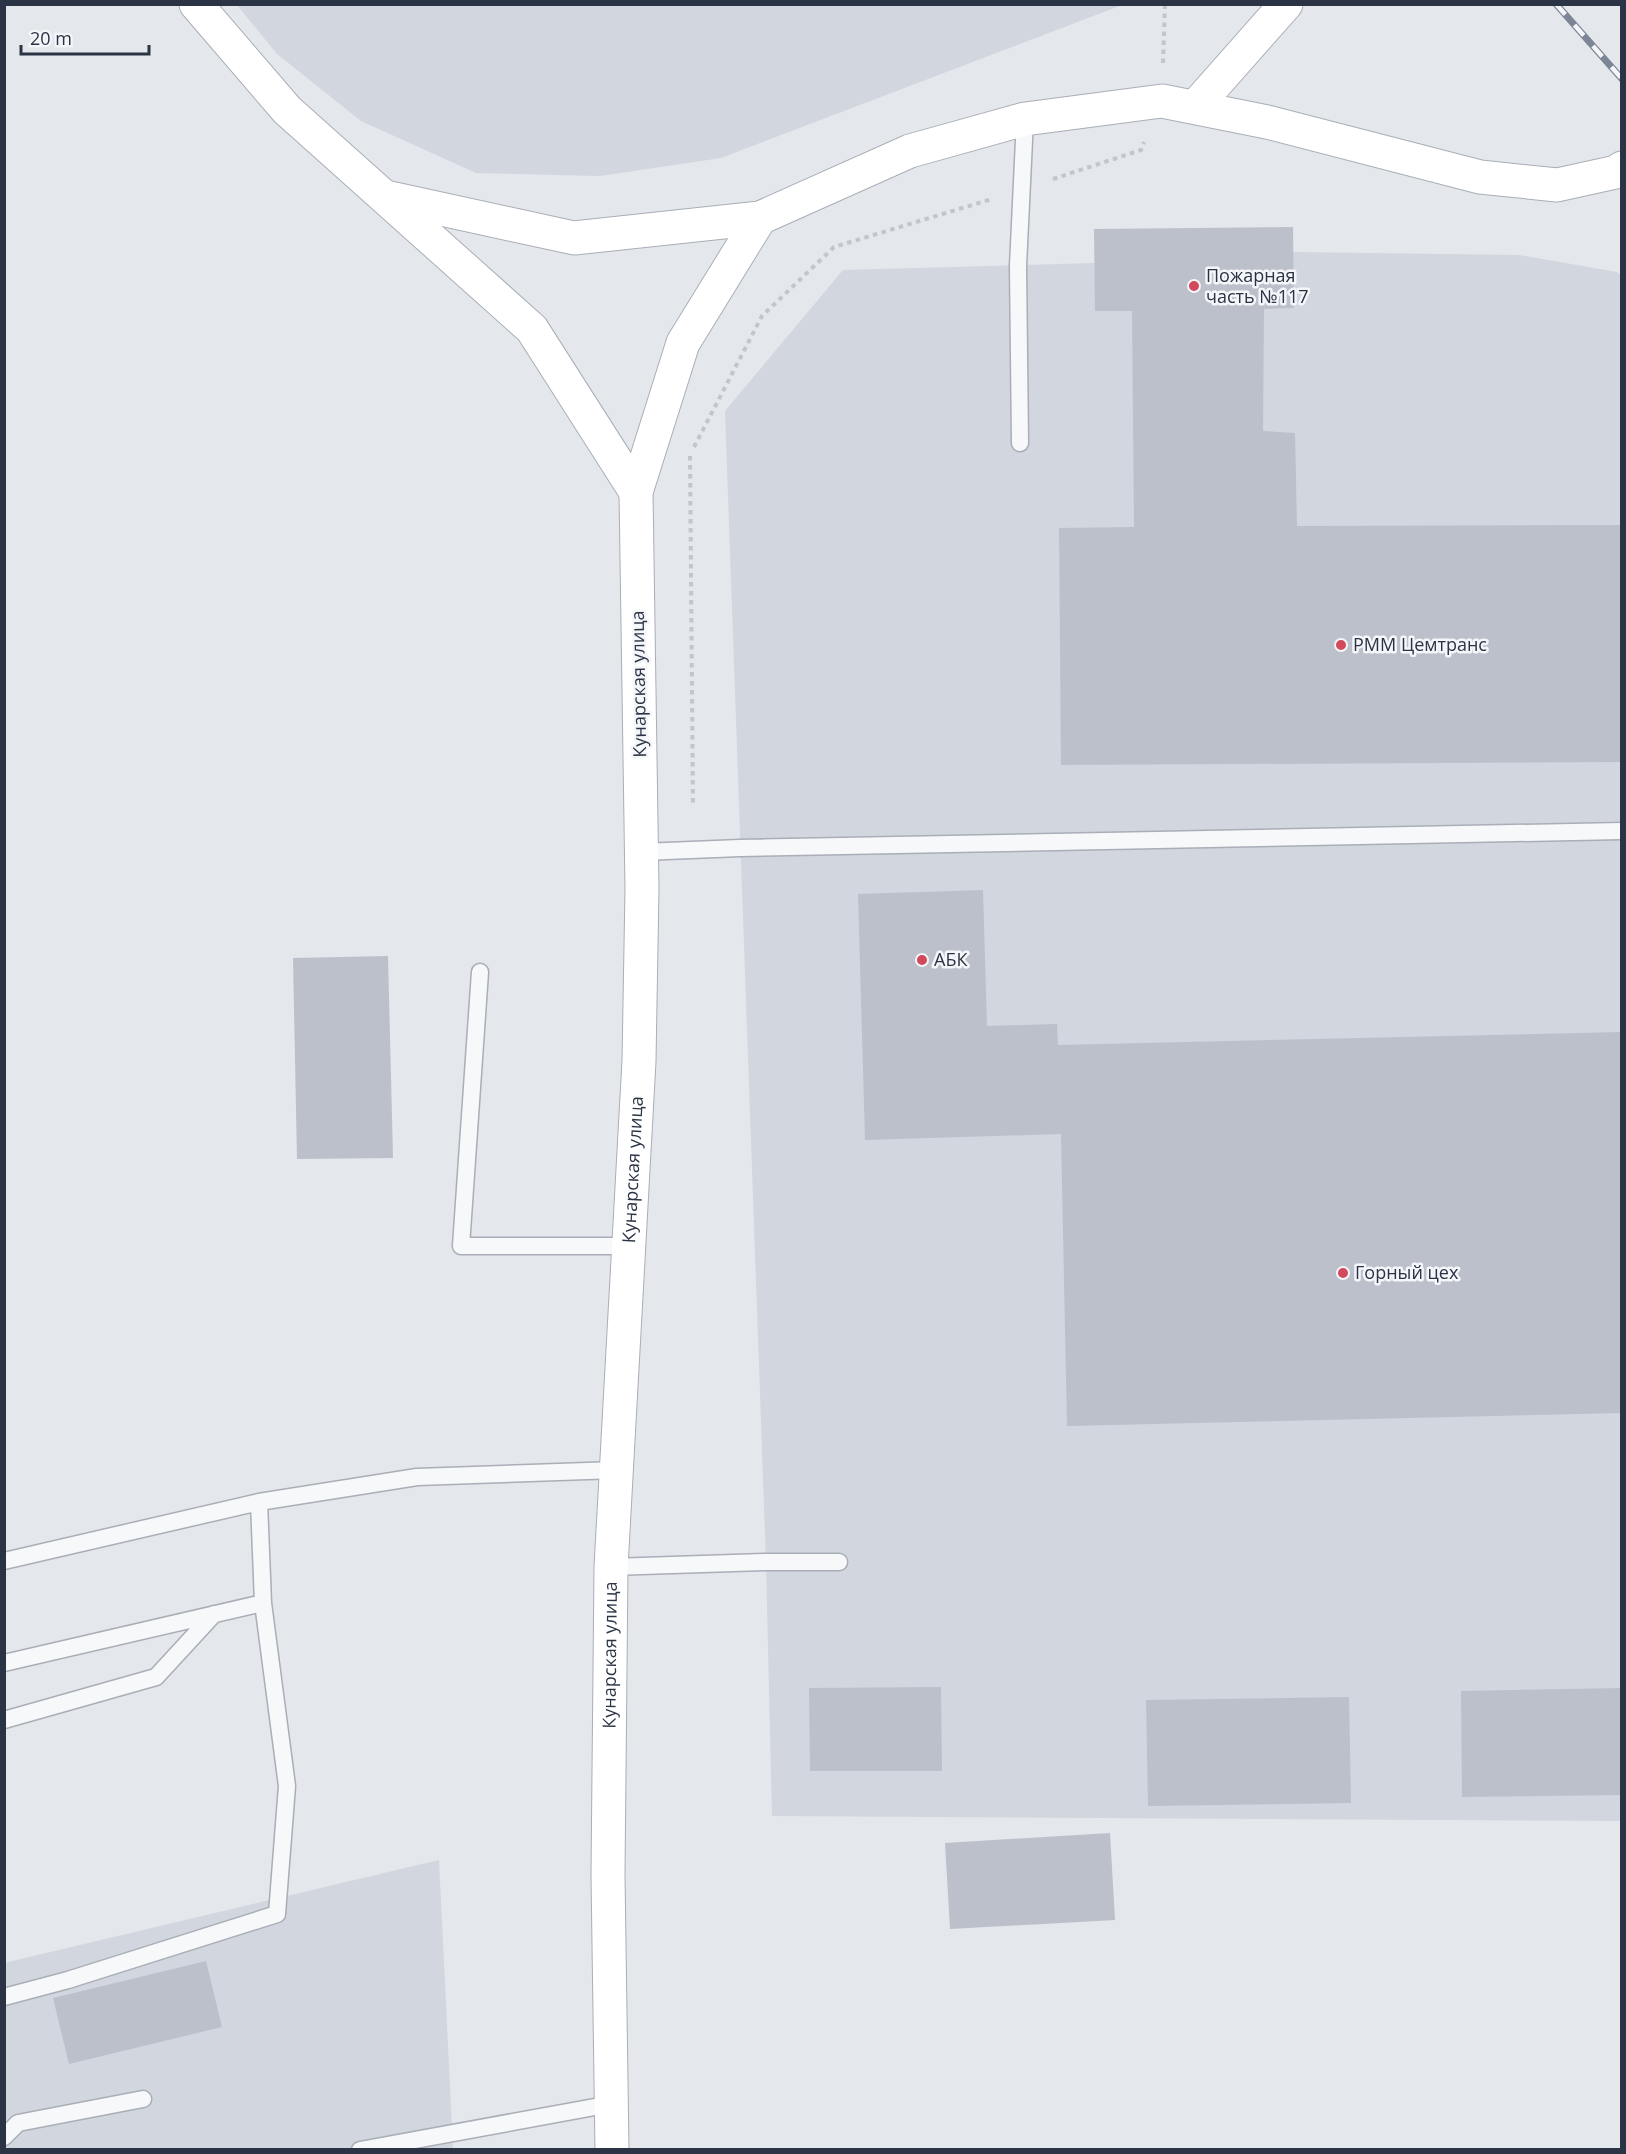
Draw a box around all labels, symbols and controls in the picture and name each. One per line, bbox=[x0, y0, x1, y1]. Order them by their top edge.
scale bar bbox=[21, 18, 148, 56]
text: 20 m bbox=[30, 26, 72, 50]
place label: Пожарная часть №117 bbox=[1206, 263, 1309, 308]
marker: Пожарная часть №117 bbox=[1187, 279, 1201, 293]
street label: Кунарская улица bbox=[625, 610, 651, 758]
place label: РММ Цемтранс bbox=[1353, 632, 1487, 656]
marker: РММ Цемтранс bbox=[1334, 638, 1348, 652]
place label: АБК bbox=[934, 947, 967, 971]
marker: АБК bbox=[915, 953, 929, 967]
street label: Кунарская улица bbox=[616, 1095, 648, 1244]
place label: Горный цех bbox=[1355, 1260, 1459, 1284]
marker: Горный цех bbox=[1336, 1266, 1350, 1280]
street label: Кунарская улица bbox=[596, 1581, 622, 1729]

